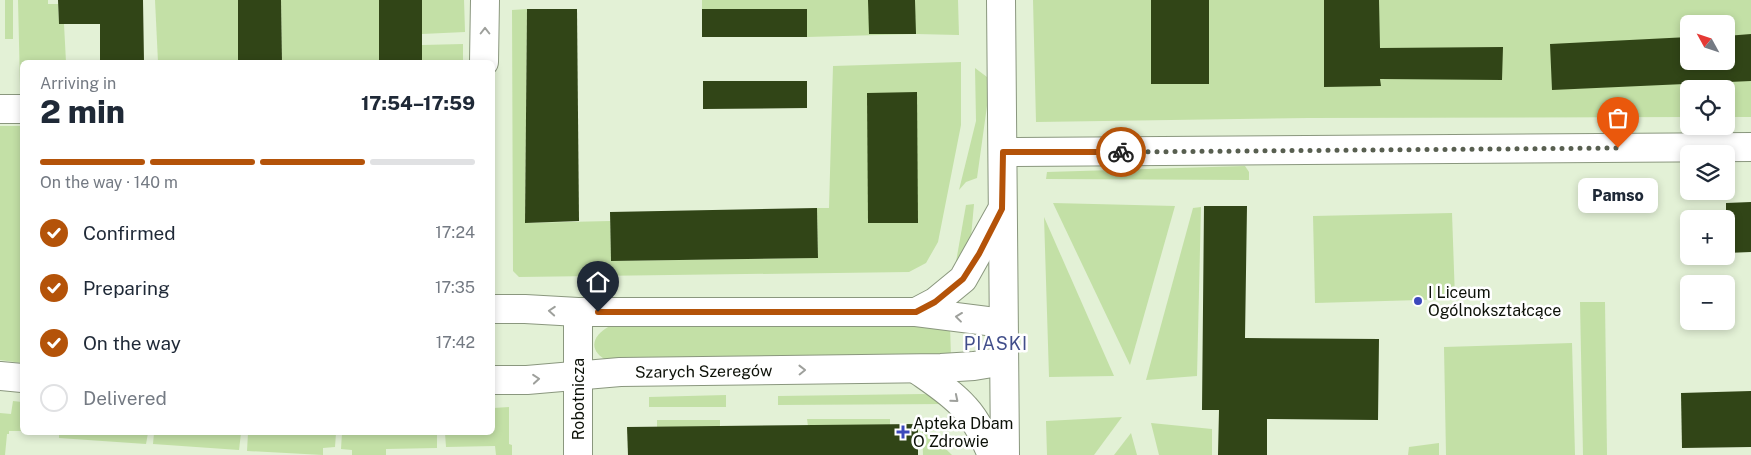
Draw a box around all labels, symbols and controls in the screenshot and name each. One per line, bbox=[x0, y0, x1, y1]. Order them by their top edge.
north arrow bbox=[1680, 15, 1735, 70]
map controls bbox=[1680, 15, 1735, 330]
one-way arrow bbox=[480, 27, 490, 35]
text: Arriving in bbox=[40, 74, 116, 93]
button: locate bbox=[1680, 80, 1735, 135]
text: 17:54–17:59 bbox=[361, 92, 475, 114]
text: 2 min bbox=[40, 93, 125, 130]
pin bbox=[1597, 97, 1639, 148]
icon: bag bbox=[1604, 104, 1632, 132]
courier bbox=[1096, 127, 1146, 177]
icon: bike bbox=[1107, 138, 1135, 166]
button: layers bbox=[1680, 145, 1735, 200]
text: On the way · 140 m bbox=[40, 173, 178, 192]
callout: Pamso bbox=[1578, 178, 1658, 213]
text: Pamso bbox=[1592, 186, 1644, 205]
button: + bbox=[1680, 210, 1735, 265]
icon: check bbox=[40, 219, 68, 247]
text: Confirmed bbox=[83, 222, 176, 244]
text: 17:24 bbox=[435, 223, 475, 242]
pin bbox=[577, 261, 619, 312]
icon: home bbox=[584, 268, 612, 296]
icon: check bbox=[40, 274, 68, 302]
button: − bbox=[1680, 275, 1735, 330]
text: Preparing bbox=[83, 277, 170, 299]
text: 17:35 bbox=[435, 278, 475, 297]
place label: I Liceum Ogólnokształcące bbox=[1428, 283, 1561, 320]
marker: I Liceum Ogólnokształcące bbox=[1412, 295, 1424, 307]
one-way arrow bbox=[548, 305, 556, 316]
one-way arrow bbox=[955, 312, 963, 323]
icon: check bbox=[40, 329, 68, 357]
text: On the way bbox=[83, 332, 181, 354]
text: 17:42 bbox=[436, 333, 475, 352]
district label: PIASKI bbox=[964, 333, 1028, 354]
street label: Robotnicza bbox=[569, 358, 588, 440]
street label: Szarych Szeregów bbox=[635, 361, 773, 381]
one-way arrow bbox=[798, 365, 806, 375]
one-way arrow bbox=[532, 374, 540, 385]
text: Delivered bbox=[83, 387, 167, 409]
one-way arrow bbox=[949, 393, 958, 401]
place label: Apteka Dbam O Zdrowie bbox=[913, 414, 1013, 451]
marker: Apteka Dbam O Zdrowie bbox=[897, 426, 909, 438]

